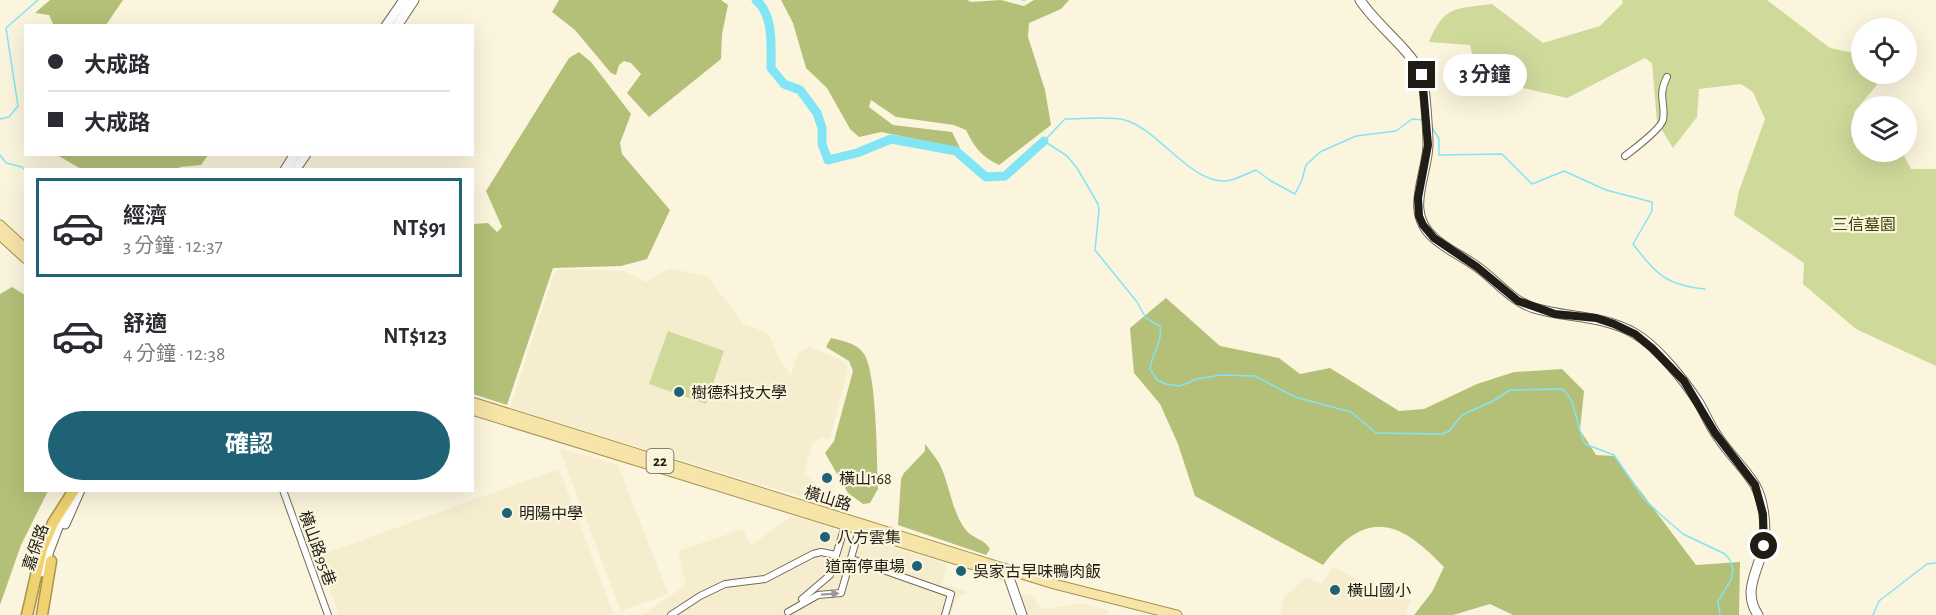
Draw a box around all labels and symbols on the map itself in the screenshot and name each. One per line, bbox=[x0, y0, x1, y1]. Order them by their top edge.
callout: 3 分鐘 bbox=[1443, 54, 1527, 96]
route end bbox=[1408, 61, 1435, 88]
park label: 三信墓園 bbox=[1832, 216, 1896, 233]
place label: 樹德科技大學 bbox=[691, 384, 787, 401]
marker: 樹德科技大學 bbox=[672, 385, 686, 399]
road number: 22 bbox=[646, 449, 674, 473]
marker: 橫山168 bbox=[820, 471, 834, 485]
place label: 橫山168 bbox=[839, 471, 892, 487]
street label: 橫山路 bbox=[802, 483, 853, 514]
place label: 明陽中學 bbox=[519, 505, 583, 522]
marker: 明陽中學 bbox=[500, 506, 514, 520]
street label: 橫山路95巷 bbox=[296, 509, 339, 588]
street label: 嘉保路 bbox=[20, 522, 51, 573]
place label: 八方雲集 bbox=[837, 529, 901, 546]
marker: 八方雲集 bbox=[818, 530, 832, 544]
route start bbox=[1750, 532, 1777, 559]
place label: 道南停車場 bbox=[825, 558, 905, 575]
marker: 道南停車場 bbox=[910, 559, 924, 573]
place label: 吳家古早味鴨肉飯 bbox=[973, 562, 1101, 580]
marker: 吳家古早味鴨肉飯 bbox=[954, 564, 968, 578]
marker: 橫山國小 bbox=[1328, 583, 1342, 597]
place label: 橫山國小 bbox=[1347, 583, 1411, 599]
one-way arrow bbox=[821, 589, 840, 599]

